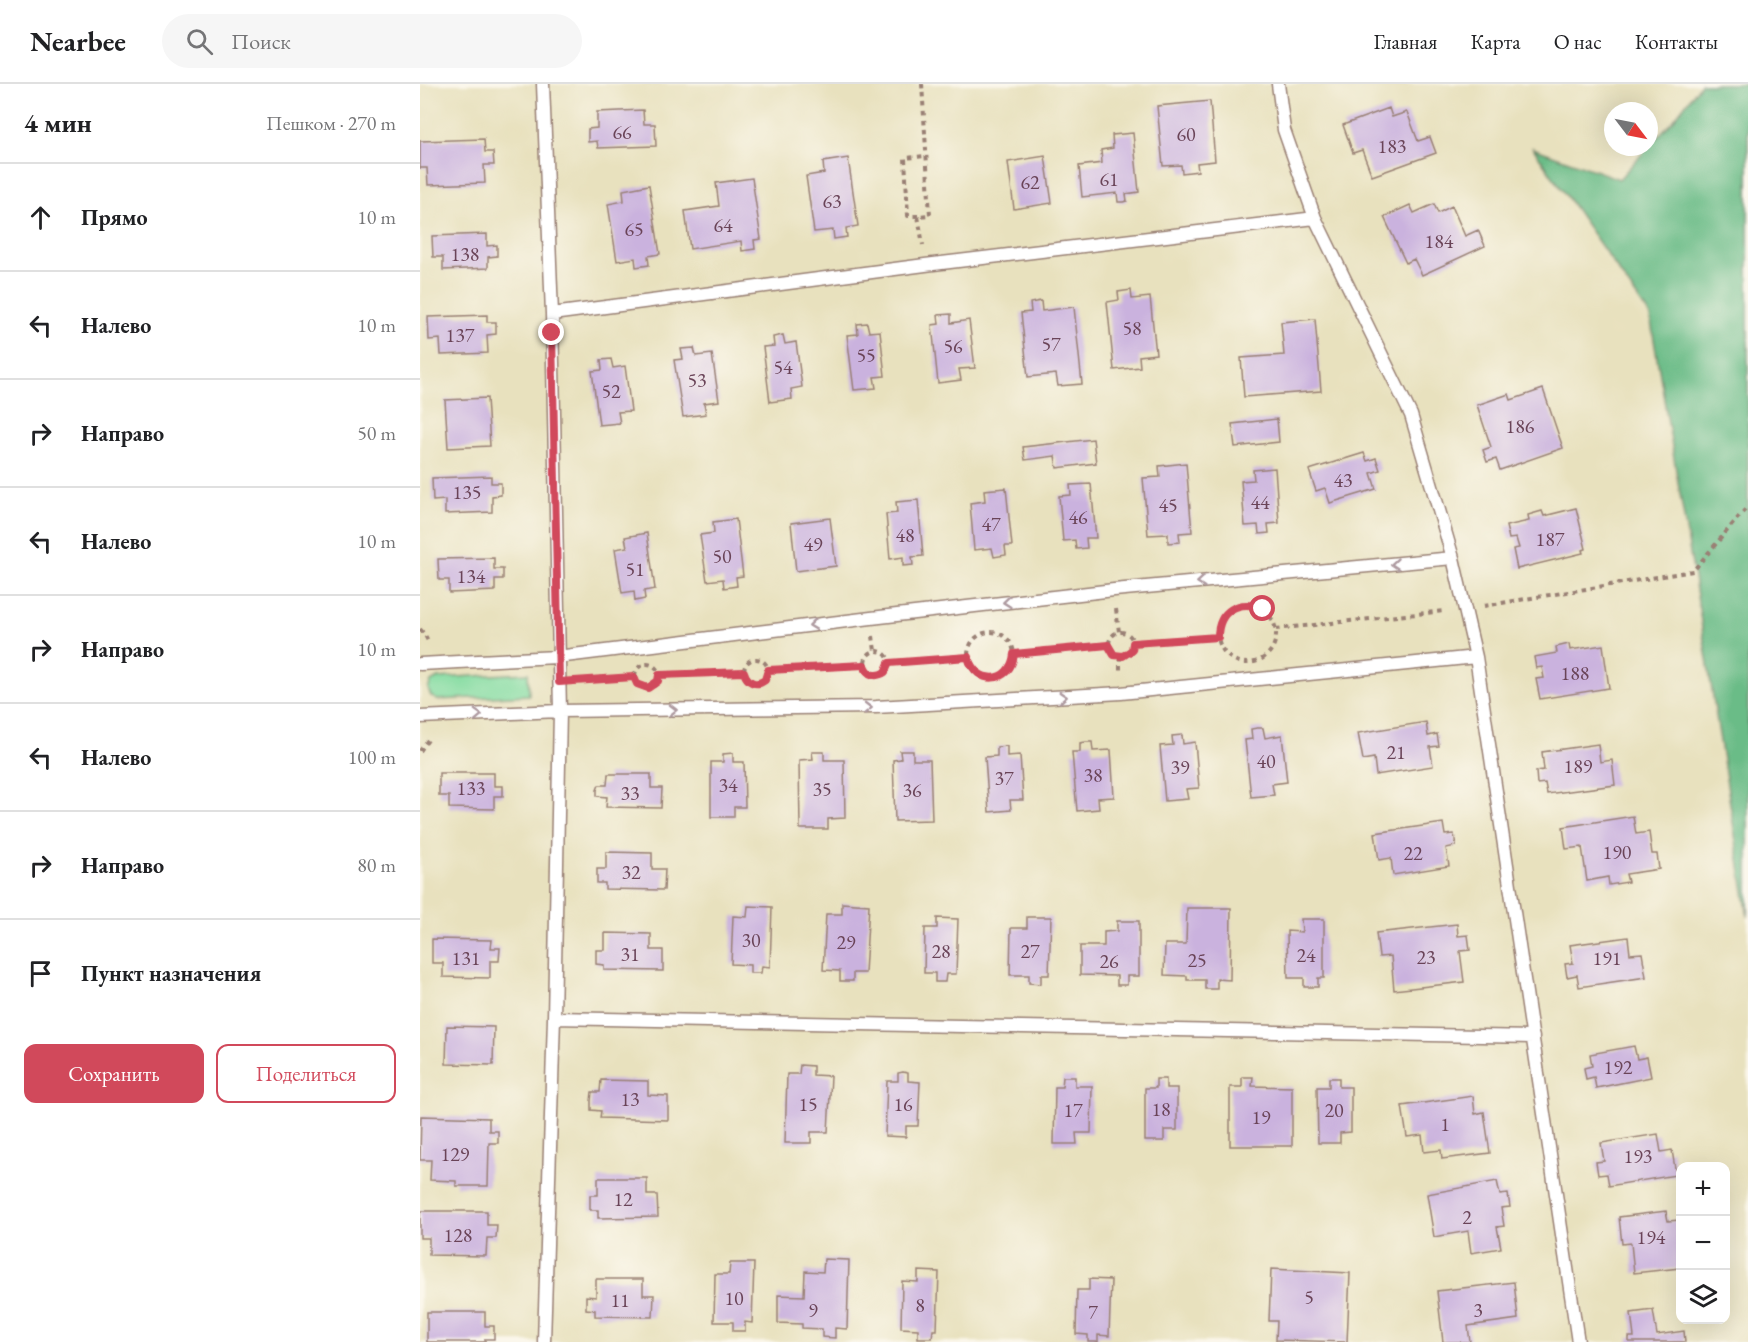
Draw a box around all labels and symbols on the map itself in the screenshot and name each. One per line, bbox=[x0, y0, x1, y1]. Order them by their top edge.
north arrow bbox=[1604, 102, 1658, 156]
house number: 66 bbox=[612, 119, 632, 145]
house number: 60 bbox=[1176, 121, 1196, 147]
house number: 183 bbox=[1378, 133, 1406, 159]
house number: 61 bbox=[1099, 166, 1119, 192]
house number: 62 bbox=[1020, 169, 1040, 195]
house number: 63 bbox=[822, 188, 842, 214]
house number: 64 bbox=[713, 212, 733, 238]
house number: 65 bbox=[624, 216, 644, 242]
house number: 184 bbox=[1425, 228, 1454, 254]
house number: 138 bbox=[451, 241, 479, 267]
house number: 58 bbox=[1122, 315, 1142, 341]
route end bbox=[538, 319, 564, 345]
house number: 137 bbox=[446, 322, 475, 348]
house number: 57 bbox=[1041, 331, 1061, 357]
house number: 56 bbox=[943, 333, 963, 359]
house number: 55 bbox=[856, 342, 876, 368]
house number: 54 bbox=[773, 354, 793, 380]
house number: 53 bbox=[687, 367, 707, 393]
house number: 52 bbox=[601, 378, 621, 404]
house number: 186 bbox=[1506, 413, 1535, 439]
house number: 43 bbox=[1333, 467, 1353, 493]
house number: 135 bbox=[453, 479, 481, 505]
house number: 44 bbox=[1250, 489, 1270, 515]
house number: 45 bbox=[1158, 492, 1178, 518]
house number: 46 bbox=[1068, 504, 1088, 530]
house number: 47 bbox=[981, 511, 1001, 537]
house number: 48 bbox=[895, 522, 915, 548]
house number: 187 bbox=[1536, 526, 1565, 552]
house number: 49 bbox=[803, 531, 823, 557]
house number: 50 bbox=[712, 543, 732, 569]
house number: 51 bbox=[625, 556, 645, 582]
one-way arrow bbox=[1390, 557, 1399, 570]
house number: 134 bbox=[457, 563, 486, 589]
one-way arrow bbox=[1196, 575, 1205, 588]
one-way arrow bbox=[1002, 595, 1011, 608]
route start bbox=[1249, 595, 1275, 621]
one-way arrow bbox=[808, 618, 818, 631]
house number: 188 bbox=[1561, 660, 1589, 686]
one-way arrow bbox=[1059, 690, 1068, 703]
one-way arrow bbox=[864, 701, 873, 714]
one-way arrow bbox=[669, 704, 678, 716]
one-way arrow bbox=[474, 708, 483, 721]
house number: 21 bbox=[1386, 739, 1406, 765]
house number: 40 bbox=[1256, 748, 1276, 774]
house number: 189 bbox=[1564, 753, 1593, 779]
house number: 39 bbox=[1170, 754, 1190, 780]
house number: 38 bbox=[1083, 762, 1103, 788]
house number: 37 bbox=[994, 765, 1014, 791]
house number: 34 bbox=[718, 772, 738, 798]
house number: 133 bbox=[457, 775, 485, 801]
house number: 35 bbox=[812, 776, 832, 802]
house number: 36 bbox=[902, 777, 922, 803]
house number: 33 bbox=[620, 780, 640, 806]
house number: 190 bbox=[1603, 839, 1632, 865]
house number: 22 bbox=[1403, 840, 1423, 866]
house number: 32 bbox=[621, 859, 641, 885]
house number: 30 bbox=[741, 927, 761, 953]
house number: 29 bbox=[836, 929, 856, 955]
house number: 28 bbox=[931, 938, 951, 964]
house number: 27 bbox=[1020, 938, 1040, 964]
house number: 31 bbox=[620, 941, 640, 967]
house number: 24 bbox=[1296, 942, 1316, 968]
house number: 23 bbox=[1416, 944, 1436, 970]
house number: 131 bbox=[452, 945, 480, 971]
house number: 191 bbox=[1593, 945, 1621, 971]
house number: 25 bbox=[1187, 947, 1207, 973]
house number: 26 bbox=[1099, 948, 1119, 974]
house number: 192 bbox=[1604, 1054, 1633, 1080]
house number: 13 bbox=[620, 1086, 640, 1112]
house number: 15 bbox=[798, 1091, 818, 1117]
house number: 16 bbox=[893, 1091, 913, 1117]
house number: 18 bbox=[1151, 1096, 1171, 1122]
house number: 17 bbox=[1063, 1097, 1083, 1123]
house number: 20 bbox=[1324, 1097, 1344, 1123]
house number: 19 bbox=[1251, 1104, 1271, 1130]
house number: 1 bbox=[1440, 1111, 1450, 1137]
house number: 129 bbox=[441, 1141, 470, 1167]
house number: 193 bbox=[1624, 1143, 1652, 1169]
house number: 12 bbox=[613, 1186, 633, 1212]
house number: 2 bbox=[1462, 1204, 1472, 1230]
house number: 128 bbox=[444, 1222, 472, 1248]
house number: 194 bbox=[1637, 1224, 1666, 1250]
house number: 5 bbox=[1304, 1284, 1314, 1310]
house number: 10 bbox=[724, 1285, 744, 1311]
house number: 11 bbox=[610, 1287, 630, 1313]
house number: 8 bbox=[915, 1292, 925, 1318]
house number: 9 bbox=[808, 1297, 818, 1323]
house number: 3 bbox=[1473, 1297, 1483, 1323]
house number: 7 bbox=[1088, 1299, 1098, 1325]

